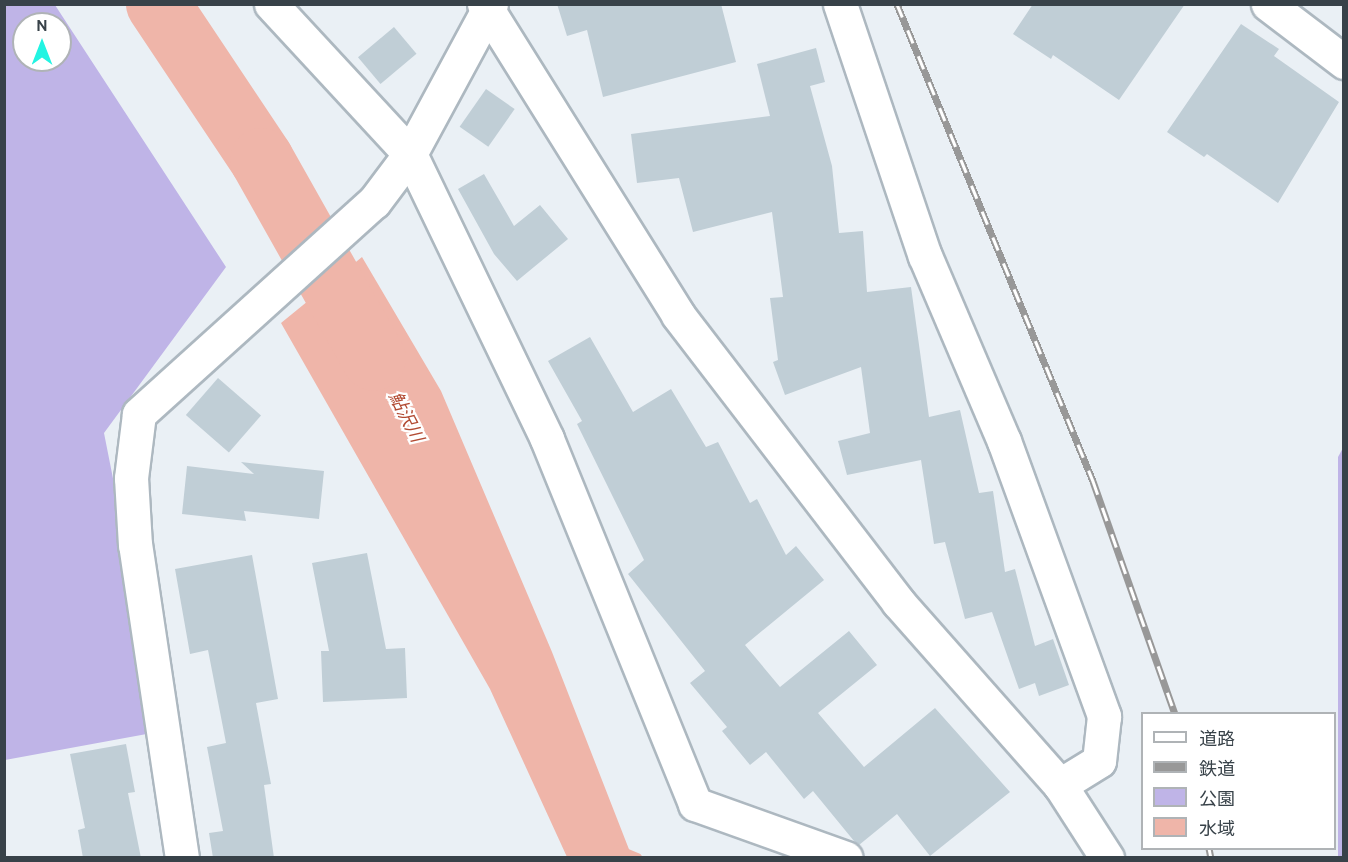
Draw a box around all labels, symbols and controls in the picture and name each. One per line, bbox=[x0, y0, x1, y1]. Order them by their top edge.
north arrow bbox=[12, 12, 72, 72]
text: N bbox=[36, 16, 48, 35]
water label: 鮎沢川 bbox=[384, 388, 428, 446]
legend bbox=[1141, 712, 1336, 850]
text: 道路 bbox=[1199, 728, 1235, 750]
text: 鉄道 bbox=[1199, 758, 1235, 780]
text: 公園 bbox=[1199, 788, 1235, 810]
text: 水域 bbox=[1199, 818, 1235, 840]

